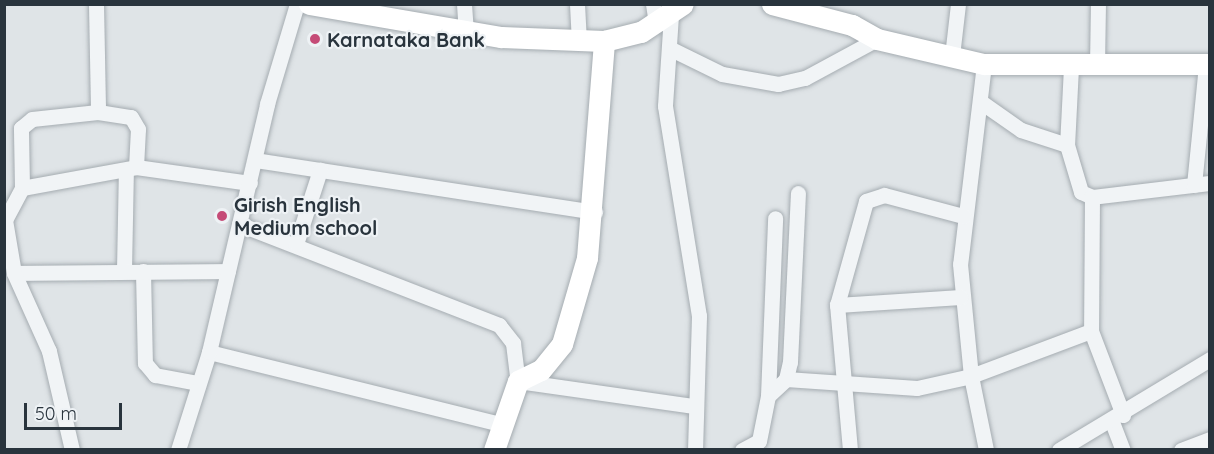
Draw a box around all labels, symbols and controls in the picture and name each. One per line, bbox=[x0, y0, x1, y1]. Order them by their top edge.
place label: Karnataka Bank bbox=[327, 27, 485, 51]
marker: Karnataka Bank bbox=[308, 32, 322, 46]
place label: Girish English Medium school bbox=[234, 192, 377, 239]
marker: Girish English Medium school bbox=[215, 209, 229, 223]
scale bar bbox=[27, 391, 124, 429]
text: 50 m bbox=[35, 402, 77, 425]

